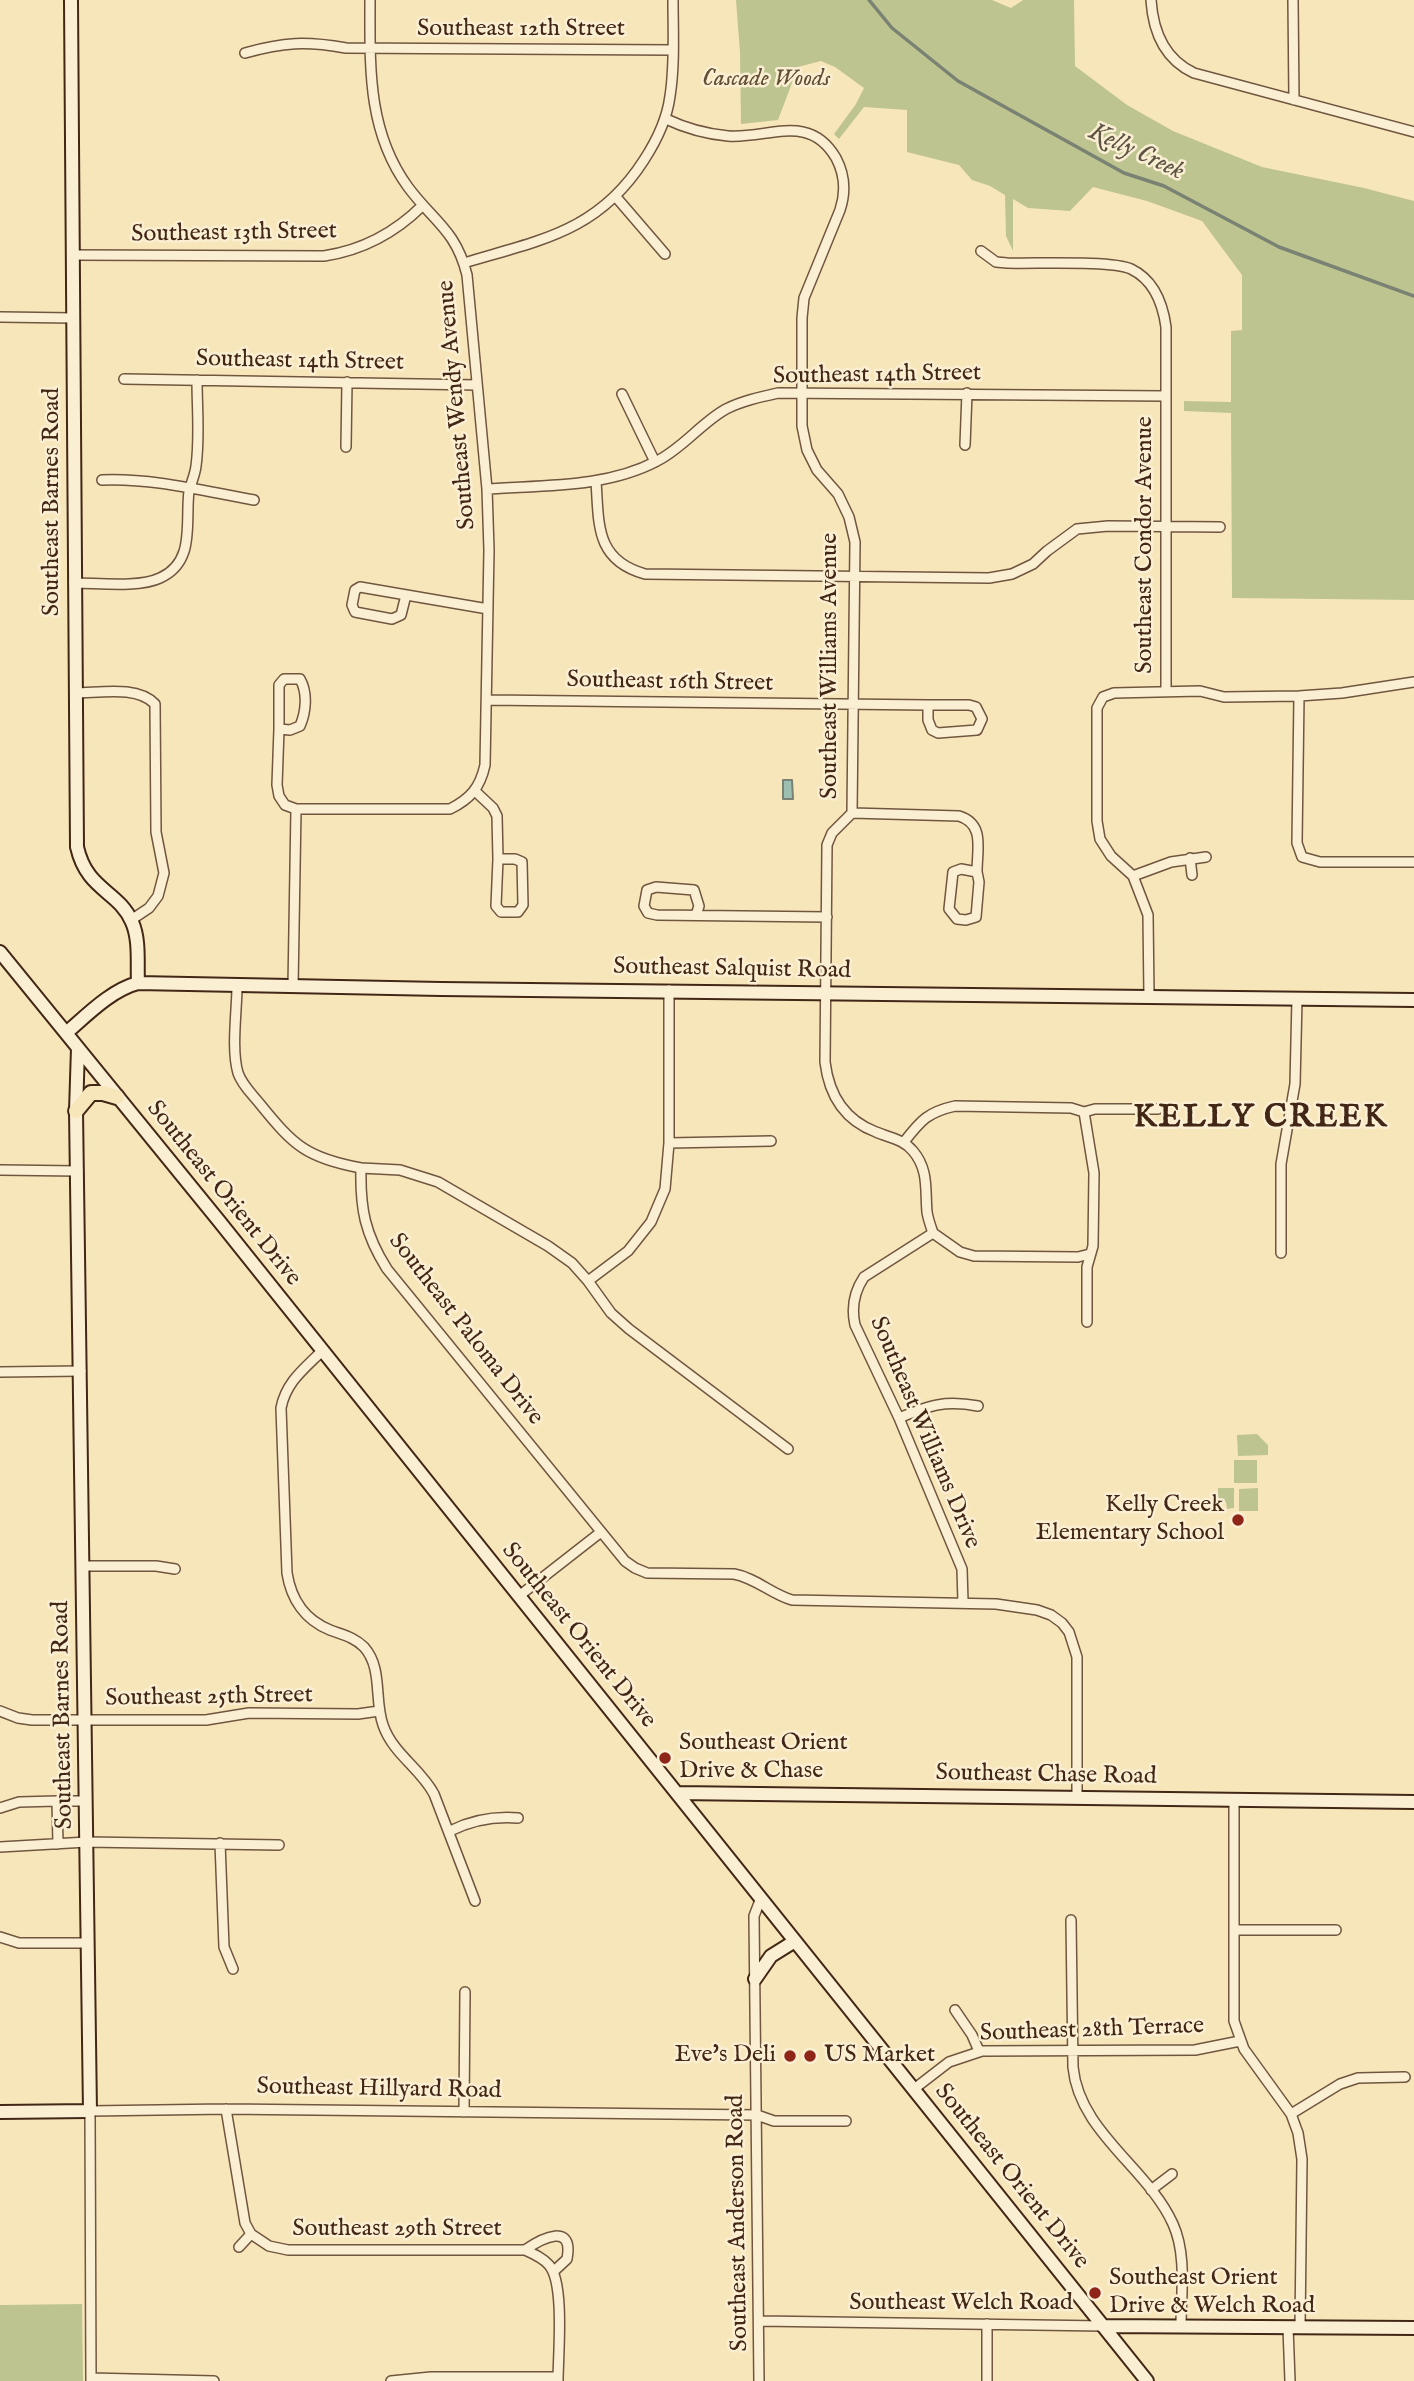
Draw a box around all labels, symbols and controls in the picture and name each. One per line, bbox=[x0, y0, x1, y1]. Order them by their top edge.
street label: Southeast 12th Street bbox=[417, 16, 625, 44]
park label: Cascade Woods bbox=[702, 66, 830, 94]
water label: Kelly Creek bbox=[1083, 117, 1189, 189]
street label: Southeast 13th Street bbox=[131, 218, 337, 250]
street label: Southeast Wendy Avenue bbox=[433, 279, 483, 531]
street label: Southeast 14th Street bbox=[196, 346, 404, 378]
street label: Southeast 14th Street bbox=[773, 360, 981, 392]
street label: Southeast Barnes Road bbox=[39, 388, 67, 616]
street label: Southeast Condor Avenue bbox=[1132, 416, 1160, 674]
street label: Southeast Williams Avenue bbox=[817, 533, 845, 799]
street label: Southeast 16th Street bbox=[566, 667, 774, 699]
street label: Southeast Salquist Road bbox=[613, 954, 851, 986]
street label: Southeast Orient Drive bbox=[139, 1096, 307, 1292]
district label: KELLY CREEK bbox=[1135, 1100, 1387, 1138]
street label: Southeast Paloma Drive bbox=[381, 1228, 549, 1432]
street label: Southeast Williams Drive bbox=[862, 1313, 986, 1553]
place label: Kelly Creek Elementary School bbox=[1036, 1492, 1224, 1548]
marker: Kelly Creek Elementary School bbox=[1230, 1512, 1246, 1528]
street label: Southeast Orient Drive bbox=[494, 1538, 662, 1734]
street label: Southeast Barnes Road bbox=[48, 1600, 80, 1830]
street label: Southeast 25th Street bbox=[105, 1682, 313, 1714]
place label: Southeast Orient Drive & Chase bbox=[679, 1730, 848, 1786]
marker: Southeast Orient Drive & Chase bbox=[657, 1750, 673, 1766]
street label: Southeast Chase Road bbox=[935, 1760, 1157, 1792]
street label: Southeast 28th Terrace bbox=[979, 2013, 1205, 2049]
place label: Eve's Deli bbox=[675, 2042, 776, 2070]
place label: US Market bbox=[824, 2042, 935, 2070]
marker: Eve's Deli bbox=[782, 2048, 798, 2064]
marker: US Market bbox=[802, 2048, 818, 2064]
street label: Southeast Hillyard Road bbox=[256, 2073, 502, 2107]
street label: Southeast Orient Drive bbox=[927, 2079, 1095, 2275]
street label: Southeast Anderson Road bbox=[722, 2094, 756, 2352]
street label: Southeast 29th Street bbox=[292, 2216, 502, 2244]
place label: Southeast Orient Drive & Welch Road bbox=[1109, 2265, 1315, 2321]
marker: Southeast Orient Drive & Welch Road bbox=[1087, 2285, 1103, 2301]
street label: Southeast Welch Road bbox=[849, 2290, 1073, 2318]

